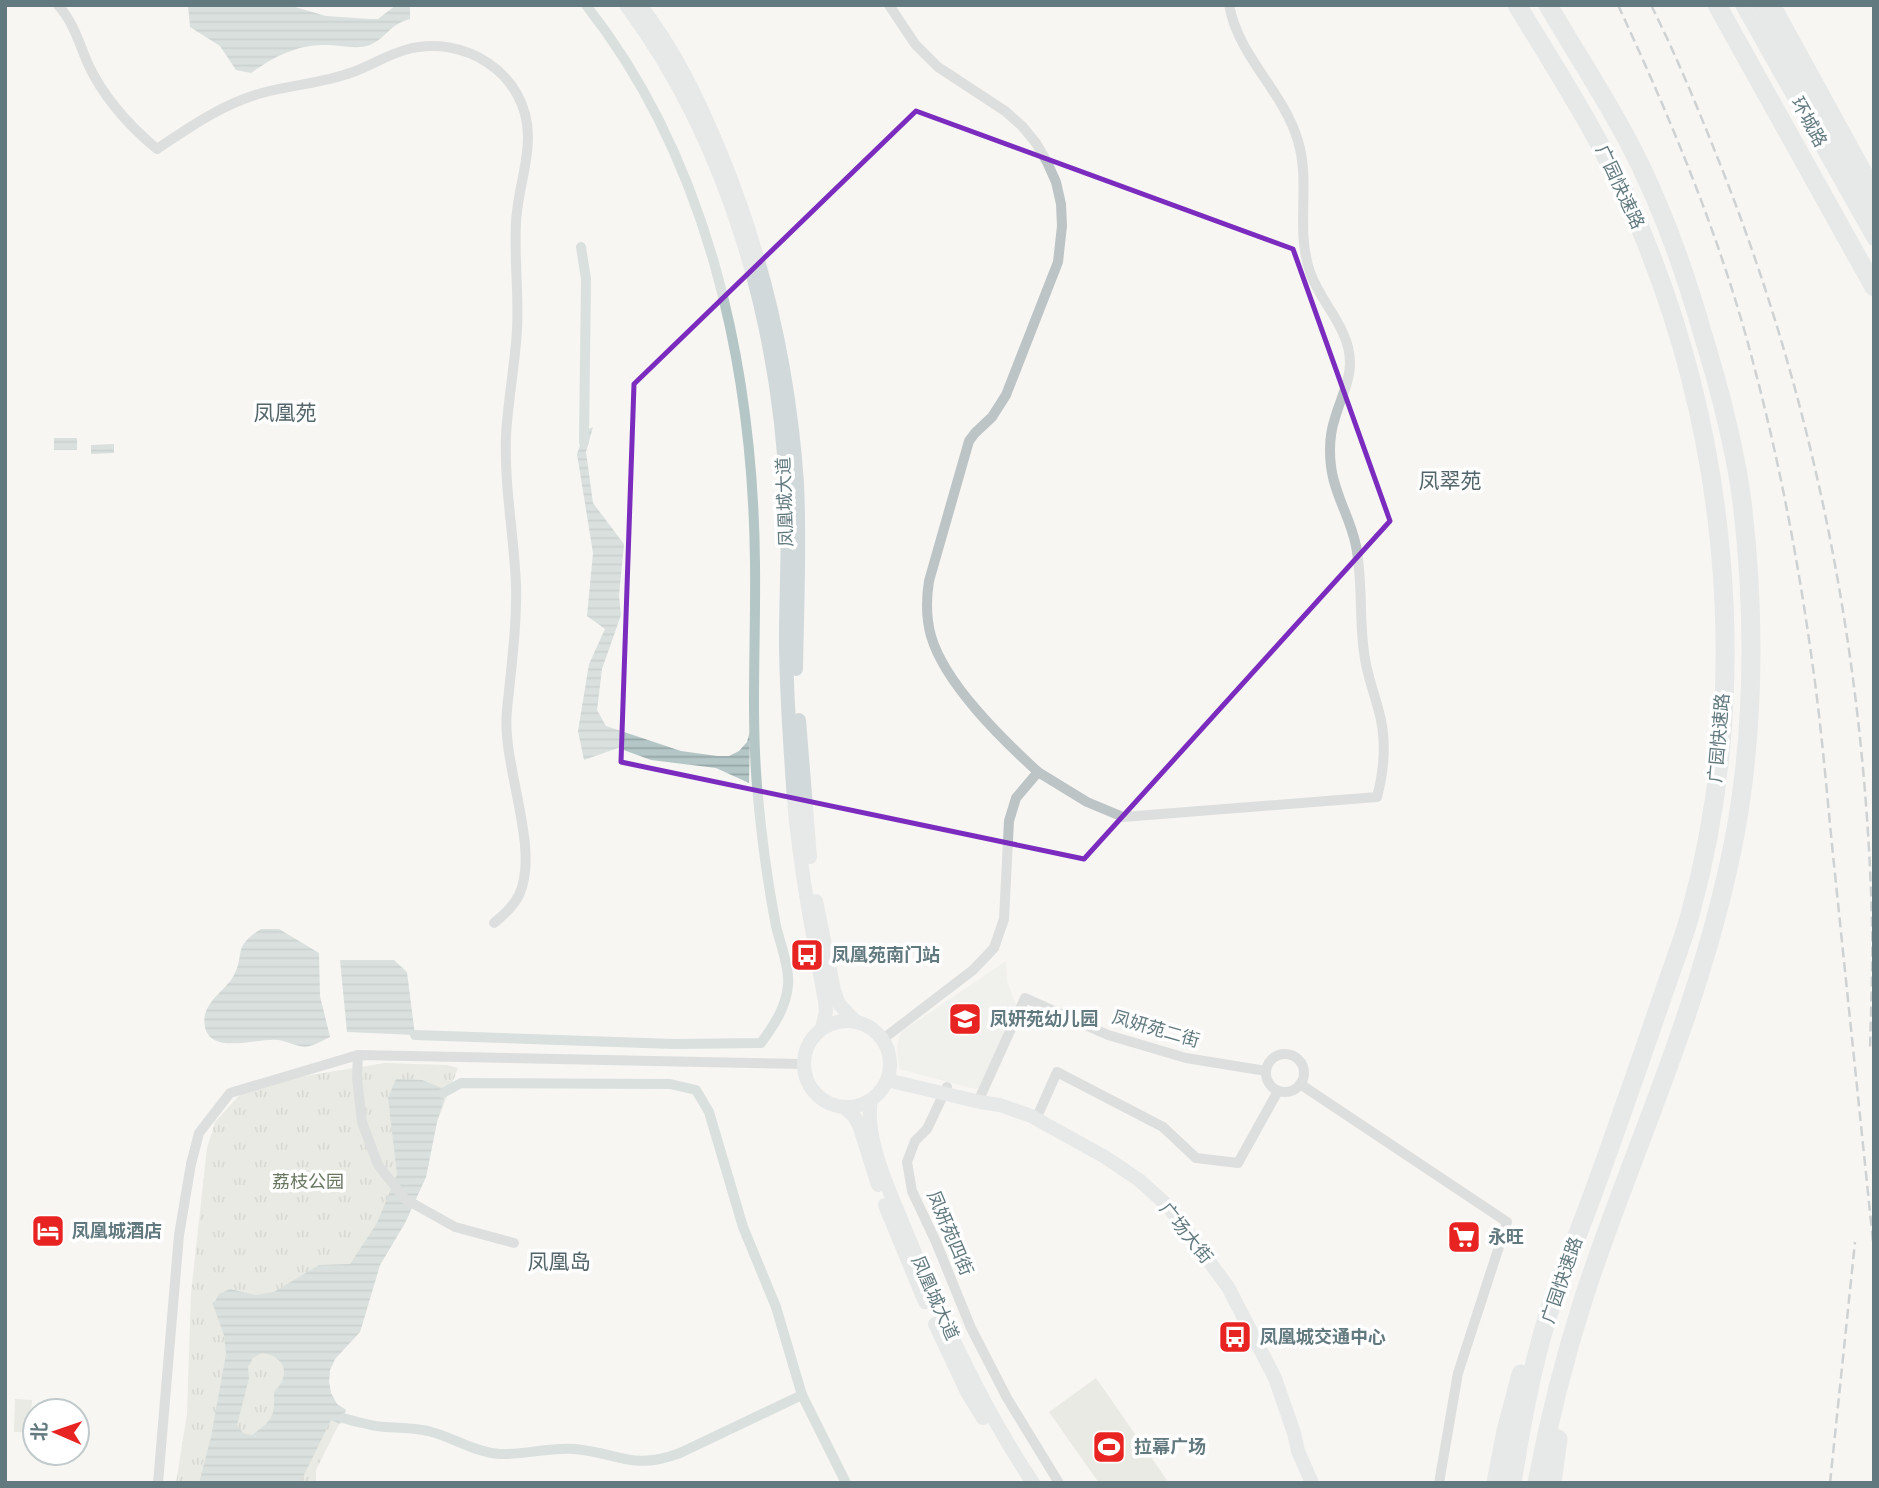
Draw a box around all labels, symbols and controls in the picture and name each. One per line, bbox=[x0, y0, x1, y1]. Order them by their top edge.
street label: 环城路 bbox=[1786, 93, 1832, 151]
street label: 广园快速路 bbox=[1591, 142, 1649, 232]
district label: 凤凰苑 bbox=[254, 400, 317, 425]
street label: 凤凰城大道 bbox=[772, 457, 798, 547]
district label: 凤翠苑 bbox=[1419, 468, 1482, 493]
street label: 广园快速路 bbox=[1704, 692, 1734, 784]
bus stop icon: 凤凰苑南门站 bbox=[788, 936, 826, 974]
place label: 凤凰苑南门站 bbox=[832, 944, 940, 966]
school or university icon: 凤妍苑幼儿园 bbox=[946, 1000, 984, 1038]
street label: 凤妍苑二街 bbox=[1110, 1006, 1202, 1052]
place label: 凤妍苑幼儿园 bbox=[990, 1008, 1098, 1030]
park label: 荔枝公园 bbox=[272, 1171, 344, 1193]
street label: 凤妍苑四街 bbox=[922, 1187, 978, 1279]
street label: 广场大街 bbox=[1155, 1198, 1217, 1268]
hotel icon: 凤凰城酒店 bbox=[29, 1212, 67, 1250]
supermarket icon: 永旺 bbox=[1445, 1218, 1483, 1256]
place label: 凤凰城酒店 bbox=[72, 1220, 162, 1242]
place label: 永旺 bbox=[1488, 1226, 1524, 1248]
street label: 广园快速路 bbox=[1537, 1234, 1587, 1326]
district label: 凤凰岛 bbox=[528, 1249, 591, 1274]
street label: 凤凰城大道 bbox=[907, 1252, 963, 1344]
bus stop icon: 凤凰城交通中心 bbox=[1216, 1318, 1254, 1356]
place label: 凤凰城交通中心 bbox=[1260, 1326, 1386, 1348]
north arrow bbox=[21, 1397, 91, 1467]
text: 北 bbox=[28, 1422, 51, 1441]
sports icon: 拉幕广场 bbox=[1090, 1428, 1128, 1466]
place label: 拉幕广场 bbox=[1134, 1436, 1206, 1458]

